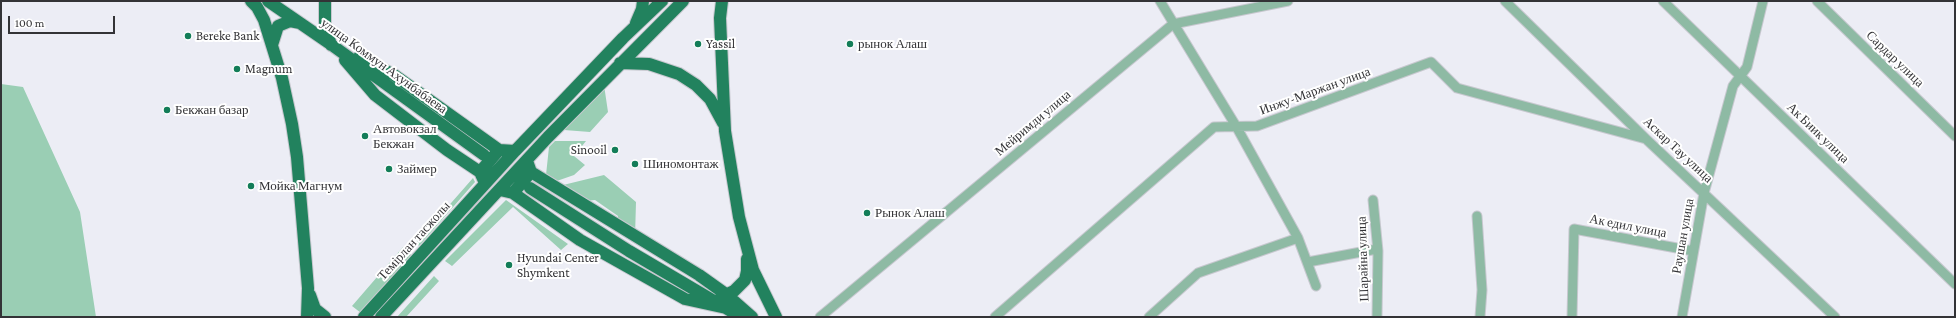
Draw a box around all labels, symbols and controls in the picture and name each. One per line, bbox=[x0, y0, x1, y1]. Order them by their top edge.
scale bar bbox=[10, 8, 117, 34]
street label: улица Коммун Ахунбабаева bbox=[318, 15, 450, 117]
text: 100 m bbox=[15, 16, 44, 30]
place label: Bereke Bank bbox=[196, 28, 259, 44]
street label: Сардар улица bbox=[1863, 28, 1927, 90]
marker: Bereke Bank bbox=[183, 31, 193, 41]
place label: Yassil bbox=[706, 36, 735, 52]
place label: рынок Алаш bbox=[858, 36, 927, 52]
marker: Yassil bbox=[693, 39, 703, 49]
marker: рынок Алаш bbox=[845, 39, 855, 49]
place label: Magnum bbox=[245, 61, 292, 77]
marker: Magnum bbox=[232, 64, 242, 74]
street label: Инжу-Маржан улица bbox=[1258, 64, 1372, 118]
street label: Мейримди улица bbox=[992, 87, 1074, 159]
street label: Ак Биик улица bbox=[1784, 99, 1852, 167]
place label: Бекжан базар bbox=[175, 102, 248, 118]
marker: Бекжан базар bbox=[162, 105, 172, 115]
street label: Аскар Тау улица bbox=[1640, 114, 1716, 186]
place label: Автовокзал Бекжан bbox=[373, 121, 436, 152]
marker: Автовокзал Бекжан bbox=[360, 131, 370, 141]
place label: Sinooil bbox=[571, 142, 607, 158]
marker: Sinooil bbox=[610, 145, 620, 155]
place label: Шиномонтаж bbox=[643, 156, 719, 172]
marker: Шиномонтаж bbox=[630, 159, 640, 169]
place label: Займер bbox=[397, 161, 437, 177]
marker: Займер bbox=[384, 164, 394, 174]
place label: Мойка Магнум bbox=[259, 178, 342, 194]
marker: Мойка Магнум bbox=[246, 181, 256, 191]
street label: Раушан улица bbox=[1669, 197, 1697, 275]
street label: Темірлан тасжолы bbox=[375, 198, 453, 284]
place label: Рынок Алаш bbox=[875, 205, 945, 221]
marker: Рынок Алаш bbox=[862, 208, 872, 218]
street label: Ак едил улица bbox=[1588, 211, 1668, 241]
street label: Шарайна улица bbox=[1354, 216, 1372, 302]
place label: Hyundai Center Shymkent bbox=[517, 250, 599, 281]
marker: Hyundai Center Shymkent bbox=[504, 260, 514, 270]

